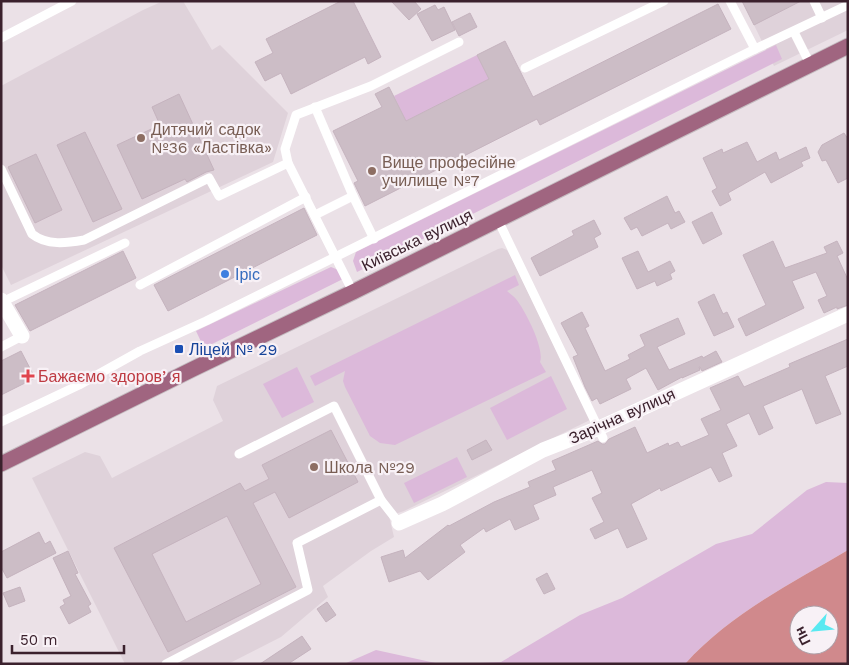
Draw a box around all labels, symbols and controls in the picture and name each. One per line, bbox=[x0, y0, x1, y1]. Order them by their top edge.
place label: Дитячий садок №36 «Ластівка» bbox=[151, 120, 272, 157]
marker: Дитячий садок №36 «Ластівка» bbox=[135, 132, 147, 144]
place label: Вище професійне училище №7 bbox=[382, 153, 516, 190]
marker: Вище професійне училище №7 bbox=[366, 165, 378, 177]
street label: Київська вулиця bbox=[358, 205, 476, 275]
place label: Іріс bbox=[235, 265, 260, 284]
marker: Іріс bbox=[219, 268, 231, 280]
place label: Ліцей № 29 bbox=[189, 340, 278, 359]
marker: Ліцей № 29 bbox=[173, 343, 185, 355]
place label: Бажаємо здоровʼя bbox=[38, 367, 180, 386]
marker: Бажаємо здоровʼя bbox=[22, 370, 34, 382]
street label: Зарічна вулиця bbox=[566, 384, 678, 448]
place label: Школа №29 bbox=[324, 458, 415, 477]
marker: Школа №29 bbox=[308, 461, 320, 473]
north arrow bbox=[789, 605, 839, 655]
scale bar bbox=[12, 622, 125, 654]
text: Пн bbox=[791, 624, 814, 648]
text: 50 m bbox=[20, 631, 57, 649]

